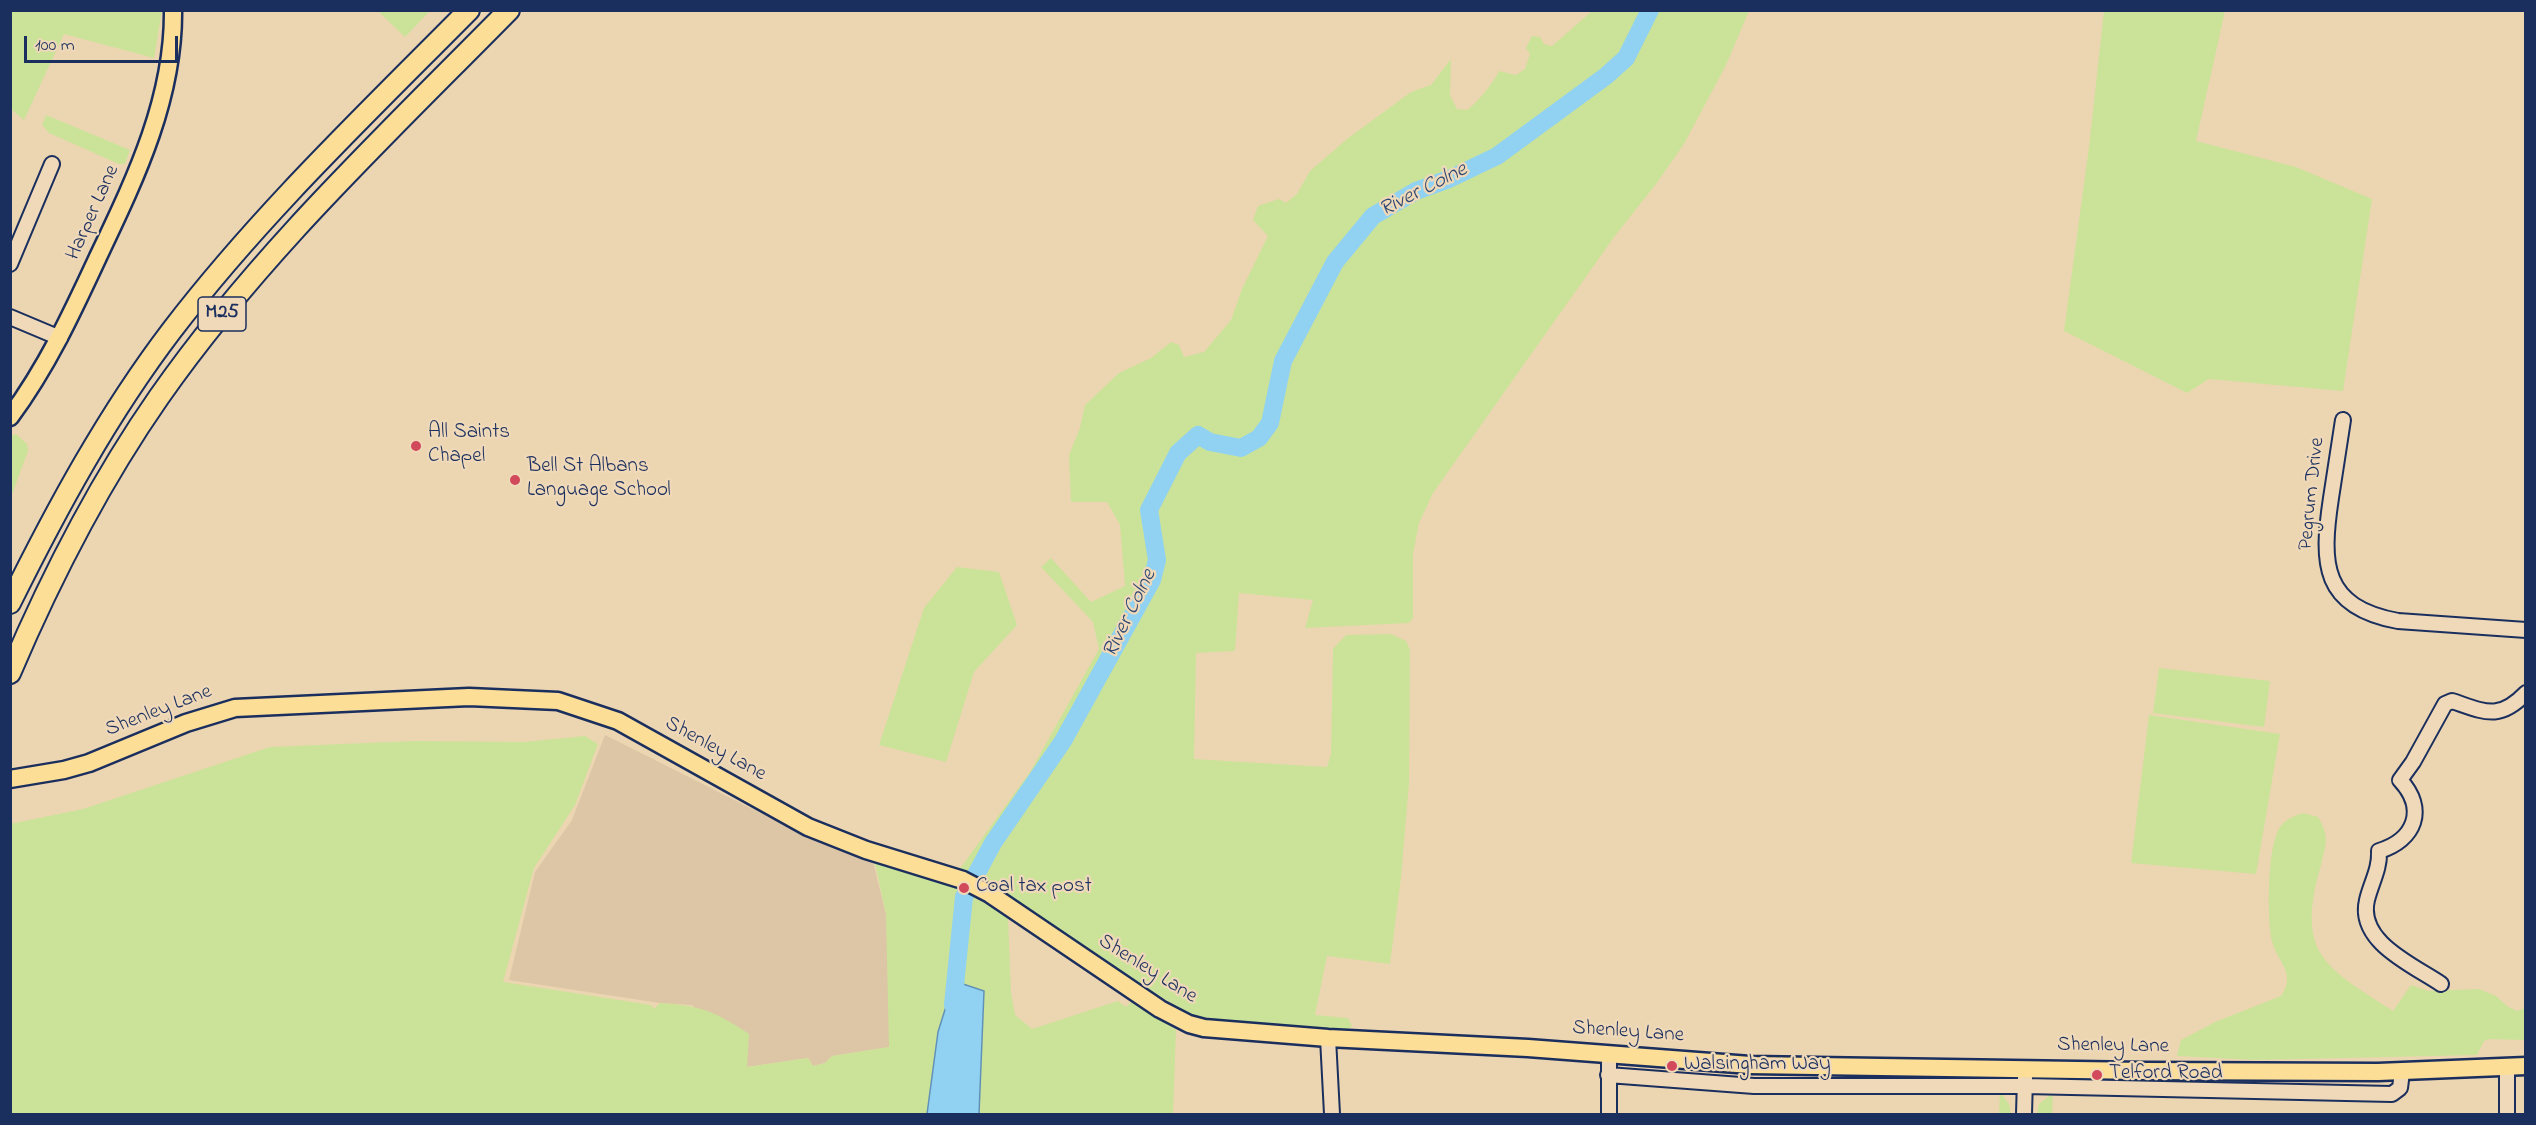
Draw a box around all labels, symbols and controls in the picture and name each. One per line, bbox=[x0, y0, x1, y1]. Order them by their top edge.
scale bar bbox=[27, 24, 182, 62]
text: 100 m bbox=[35, 33, 75, 59]
water label: River Colne bbox=[1376, 158, 1472, 224]
street label: Harper Lane bbox=[62, 162, 126, 264]
road number: M25 bbox=[198, 297, 246, 331]
place label: All Saints Chapel bbox=[428, 421, 510, 471]
street label: Pegrum Drive bbox=[2295, 436, 2331, 552]
marker: All Saints Chapel bbox=[409, 439, 423, 453]
place label: Bell St Albans Language School bbox=[527, 455, 671, 505]
marker: Bell St Albans Language School bbox=[508, 473, 522, 487]
water label: River Colne bbox=[1098, 566, 1164, 662]
street label: Shenley Lane bbox=[102, 680, 216, 744]
street label: Shenley Lane bbox=[660, 712, 770, 788]
place label: Coal tax post bbox=[976, 875, 1092, 901]
marker: Coal tax post bbox=[957, 881, 971, 895]
street label: Shenley Lane bbox=[1093, 930, 1201, 1010]
street label: Shenley Lane bbox=[1571, 1017, 1685, 1049]
street label: Shenley Lane bbox=[2057, 1033, 2169, 1061]
place label: Walsingham Way bbox=[1684, 1053, 1831, 1079]
marker: Walsingham Way bbox=[1665, 1059, 1679, 1073]
place label: Telford Road bbox=[2109, 1062, 2223, 1088]
marker: Telford Road bbox=[2090, 1068, 2104, 1082]

